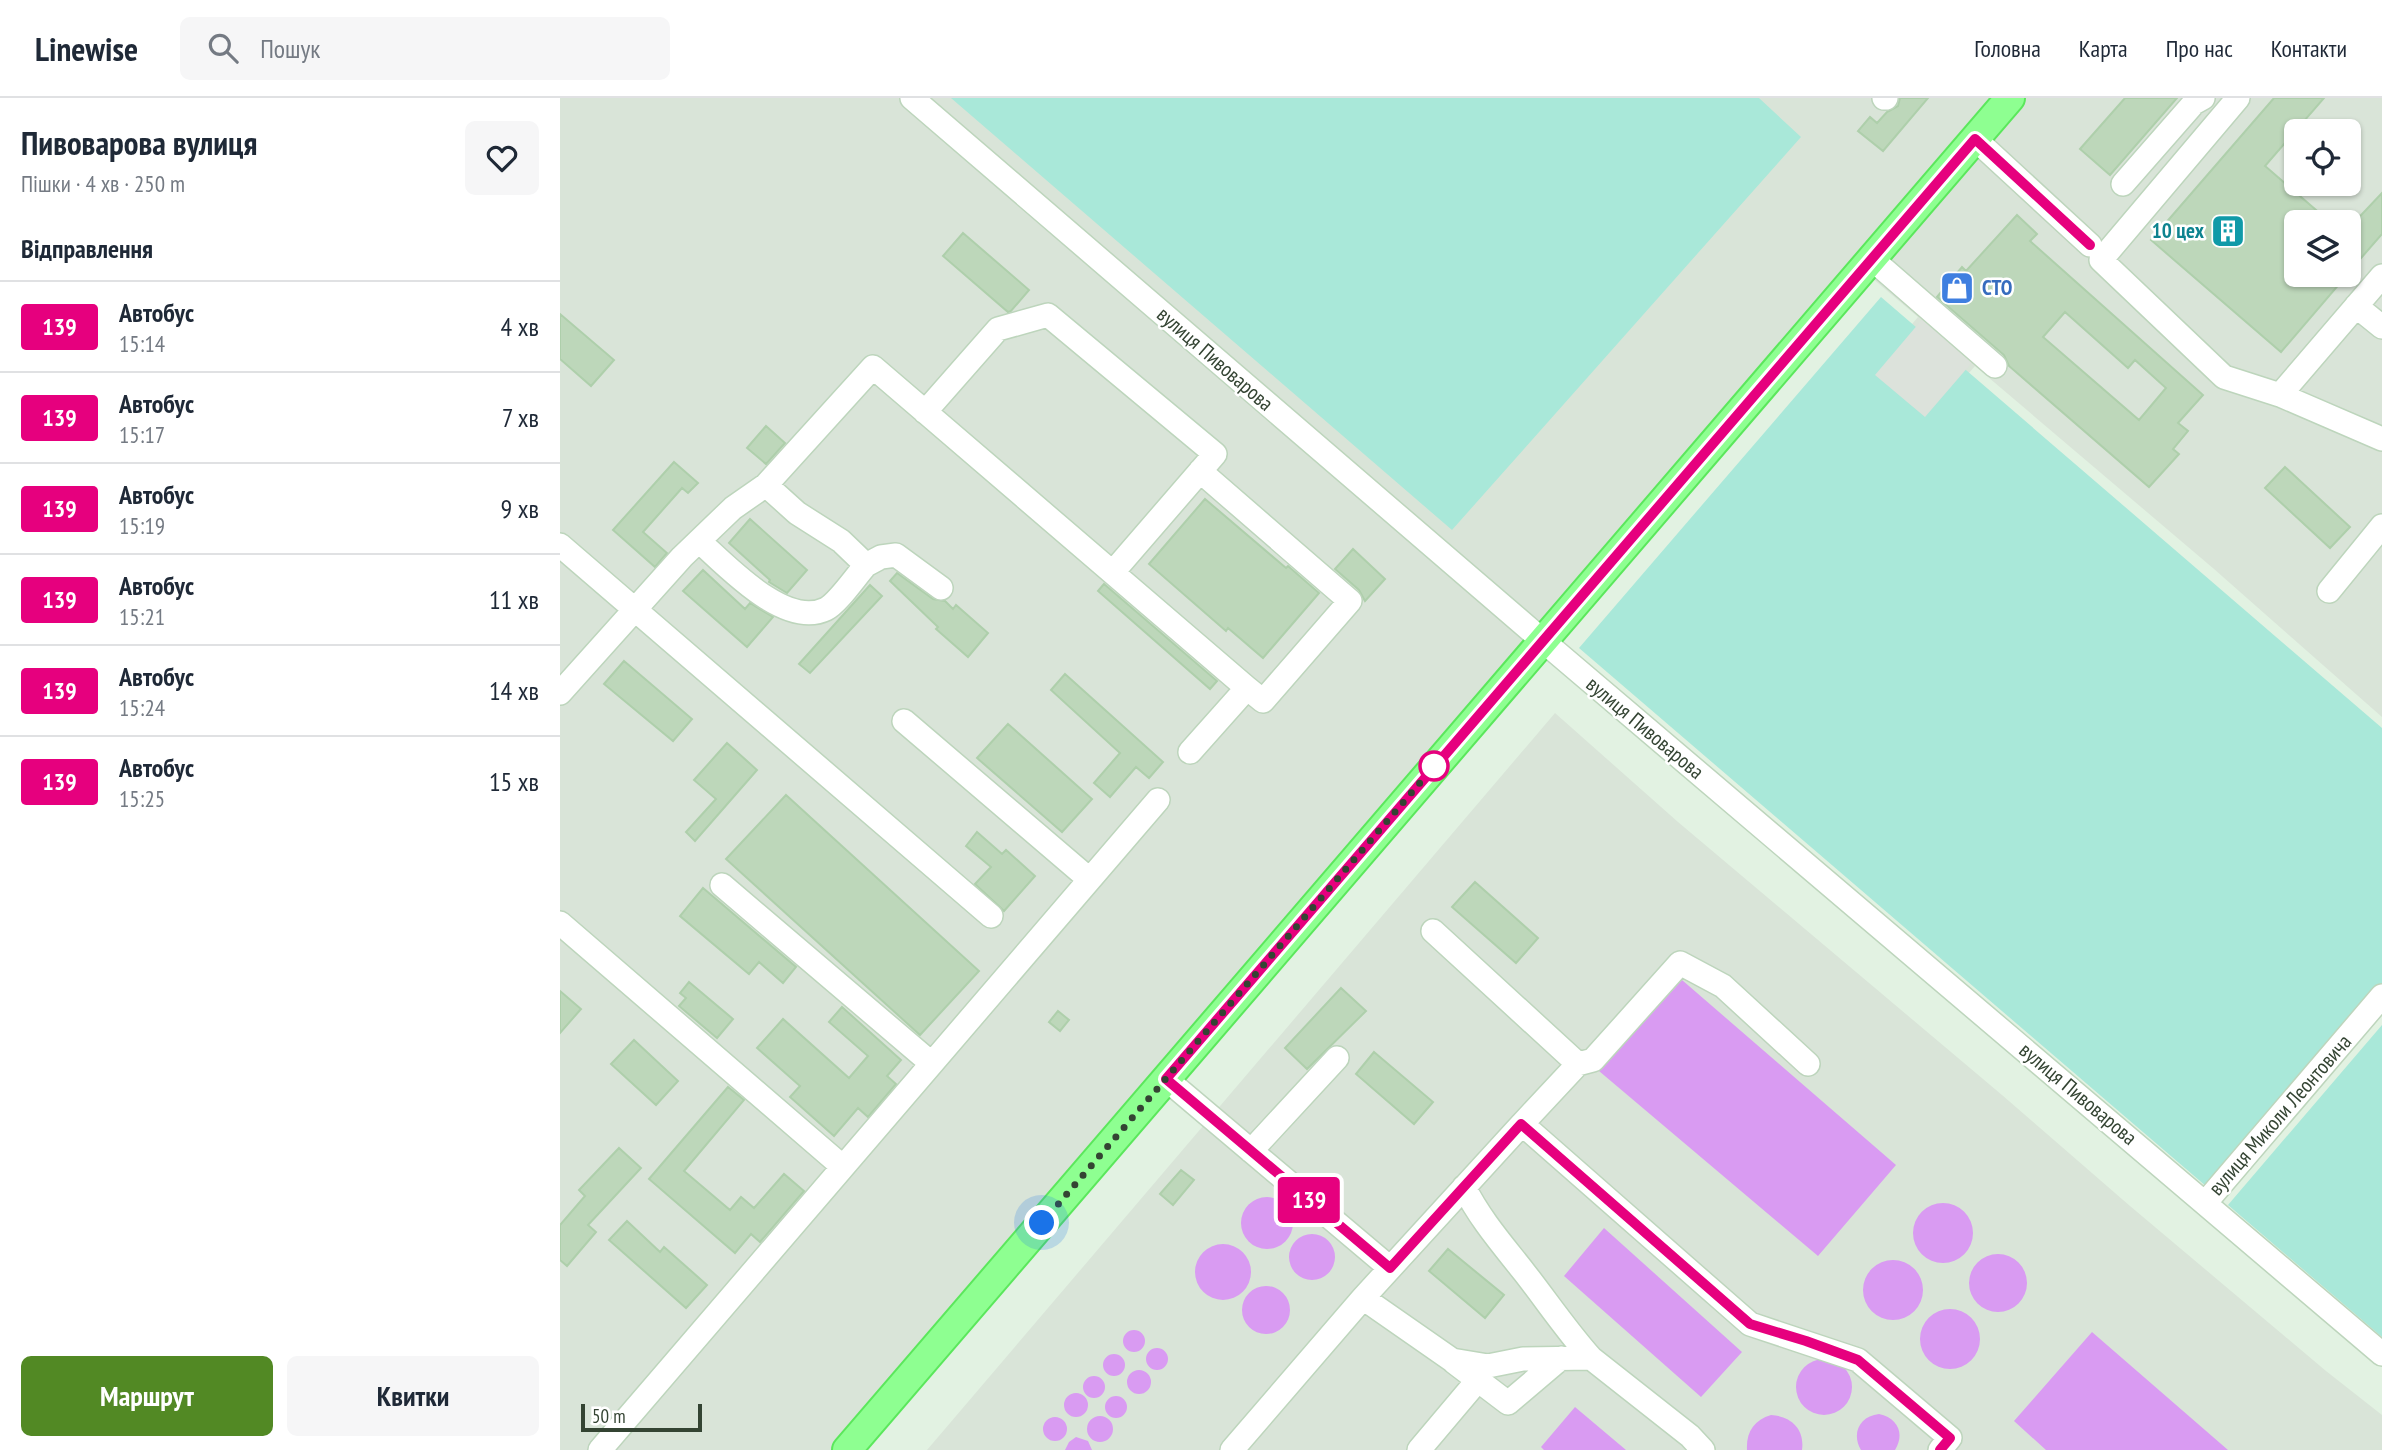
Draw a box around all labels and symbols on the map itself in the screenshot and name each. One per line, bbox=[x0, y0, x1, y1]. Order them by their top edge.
building icon: 10 цех bbox=[2209, 212, 2247, 250]
place label: 10 цех bbox=[2152, 217, 2205, 244]
shop icon: СТО bbox=[1938, 269, 1976, 307]
place label: СТО bbox=[1982, 274, 2012, 301]
street label: вулиця Пивоварова bbox=[1152, 301, 1279, 417]
street label: вулиця Пивоварова bbox=[1581, 671, 1710, 785]
unlabelled marker bbox=[1419, 751, 1449, 781]
street label: вулиця Миколи Леонтовича bbox=[2202, 1029, 2357, 1201]
street label: вулиця Пивоварова bbox=[2014, 1037, 2143, 1151]
line badge: 139 bbox=[1269, 1177, 1349, 1223]
your location bbox=[1024, 1205, 1059, 1240]
scale bar bbox=[581, 1401, 702, 1433]

